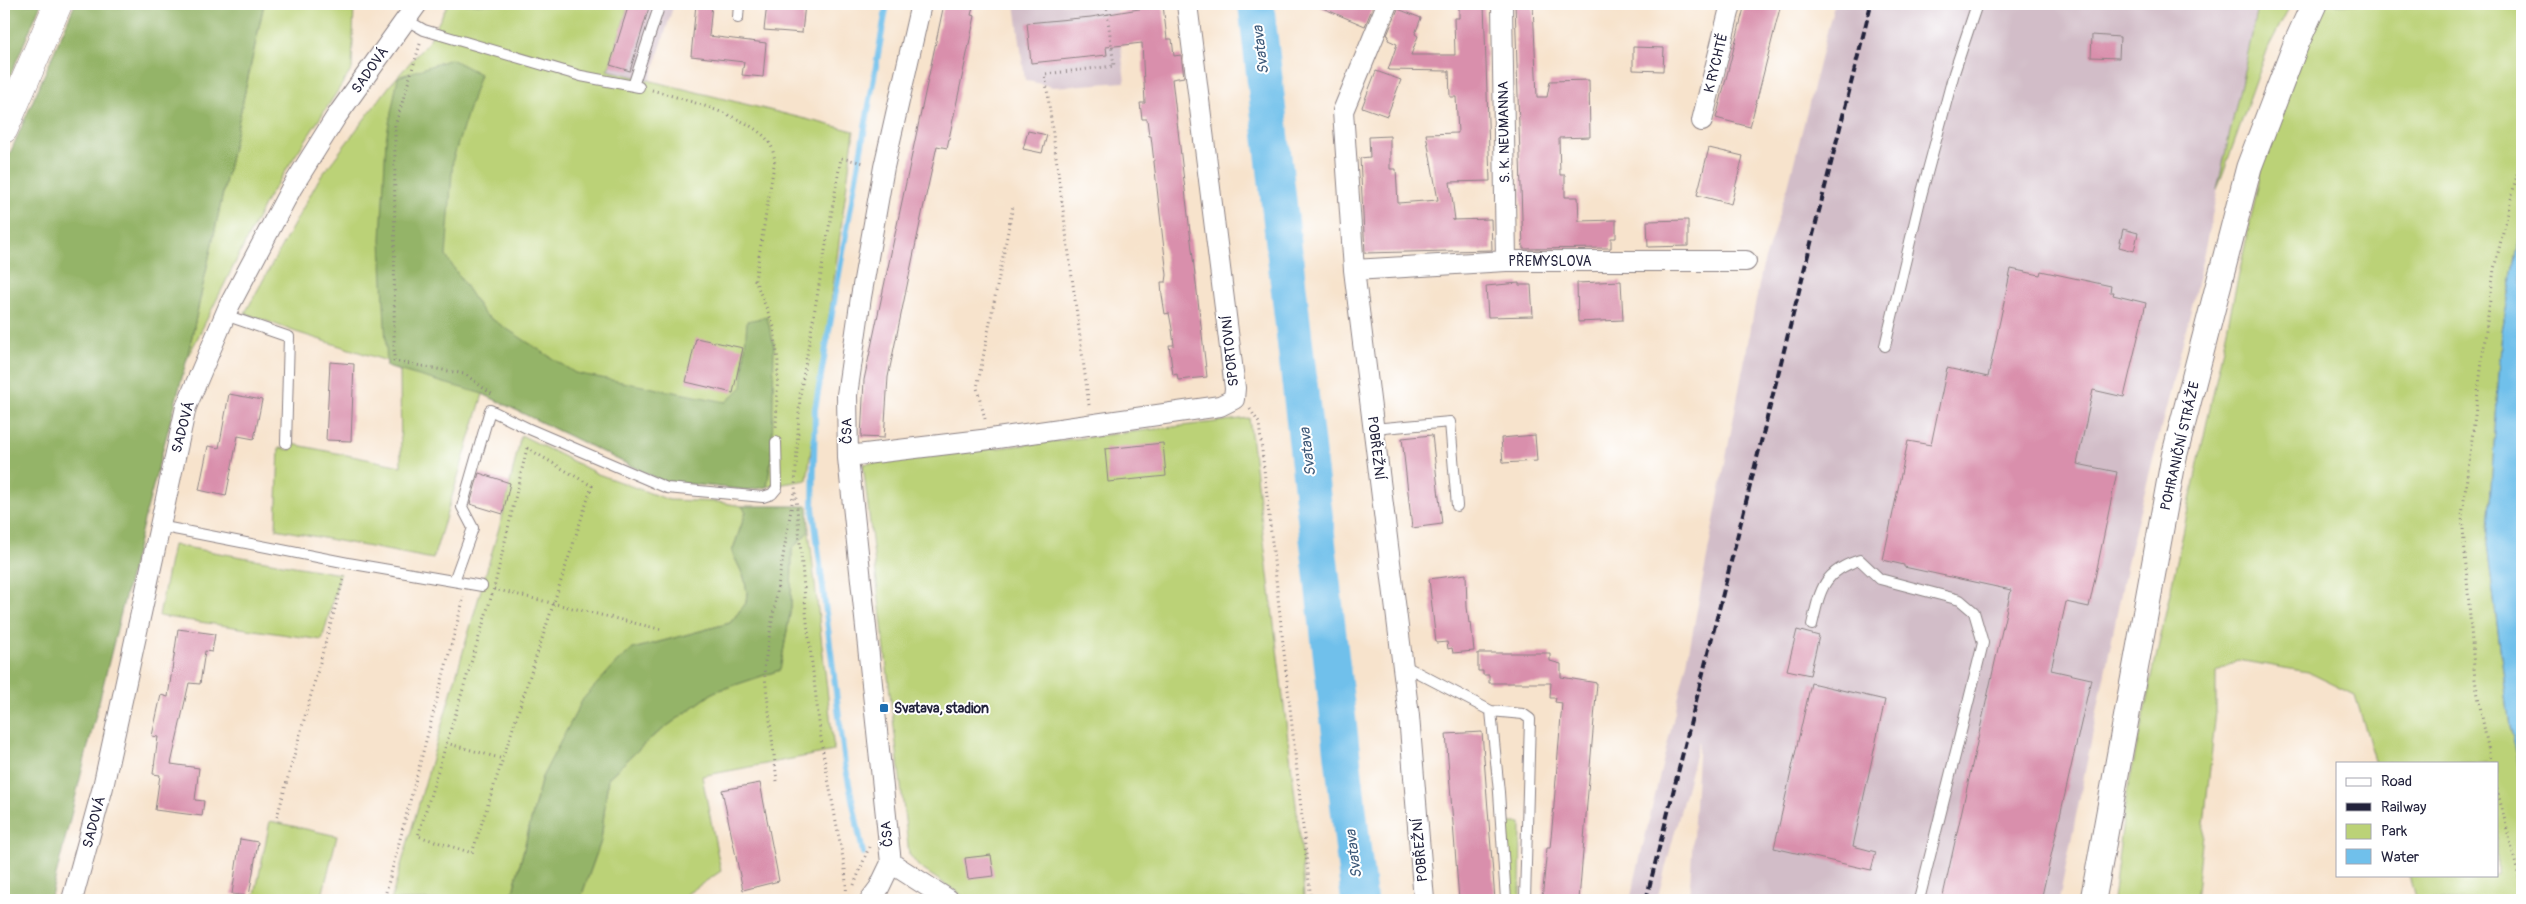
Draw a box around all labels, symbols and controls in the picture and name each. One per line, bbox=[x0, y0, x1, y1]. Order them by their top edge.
water label: Svatava bbox=[1248, 24, 1273, 75]
street label: K RYCHTĚ bbox=[1699, 31, 1732, 95]
street label: SADOVÁ bbox=[347, 43, 392, 96]
street label: S. K. NEUMANNA bbox=[1495, 81, 1513, 183]
street label: PŘEMYSLOVA bbox=[1508, 252, 1592, 270]
street label: SPORTOVNÍ bbox=[1217, 315, 1242, 387]
street label: POHRANIČNÍ STRÁŽE bbox=[2156, 380, 2203, 512]
street label: SADOVÁ bbox=[167, 399, 198, 455]
street label: POBŘEŽNÍ bbox=[1364, 415, 1389, 481]
street label: ČSA bbox=[837, 418, 856, 444]
water label: Svatava bbox=[1295, 426, 1320, 477]
place label: Svatava, stadion bbox=[894, 700, 989, 717]
marker: Svatava, stadion bbox=[878, 702, 890, 714]
legend bbox=[2336, 762, 2498, 876]
text: Road bbox=[2381, 772, 2412, 791]
street label: SADOVÁ bbox=[78, 794, 109, 850]
text: Railway bbox=[2381, 798, 2427, 817]
street label: POBŘEŽNÍ bbox=[1408, 817, 1431, 883]
street label: ČSA bbox=[876, 820, 897, 848]
text: Park bbox=[2381, 822, 2408, 841]
water label: Svatava bbox=[1341, 828, 1366, 879]
text: Water bbox=[2381, 848, 2420, 867]

